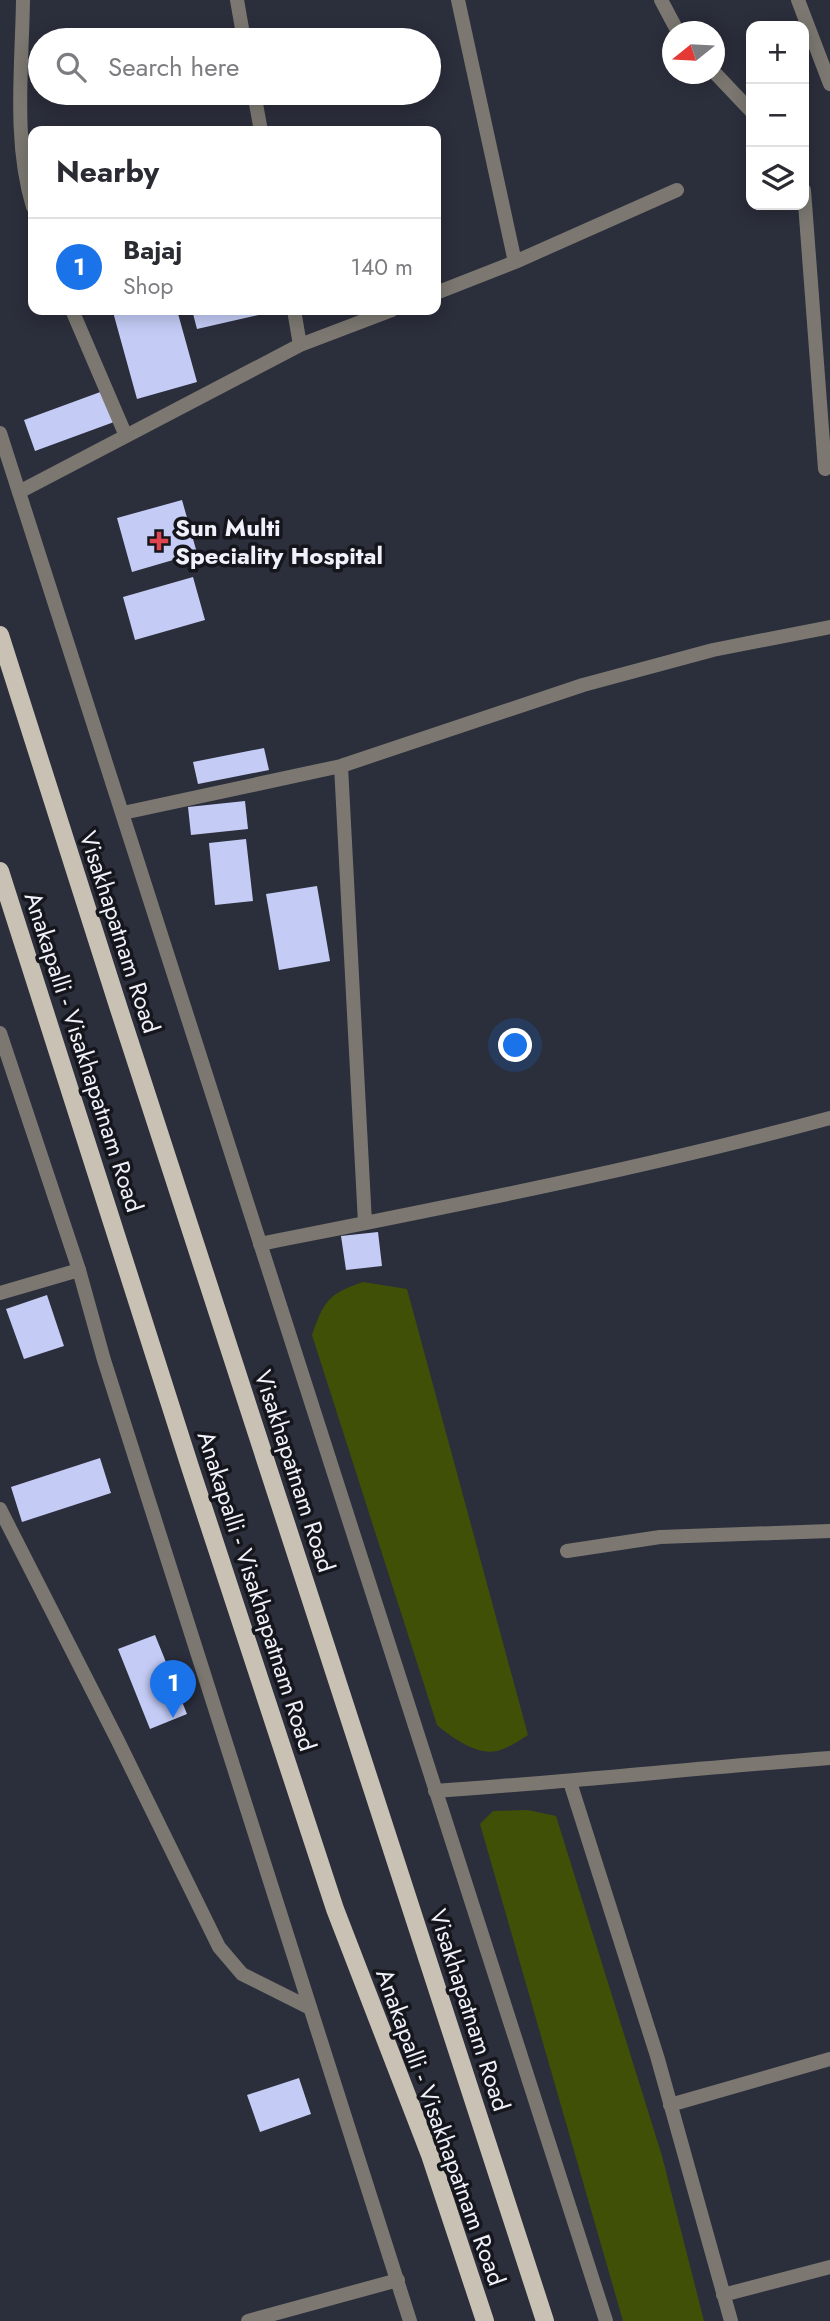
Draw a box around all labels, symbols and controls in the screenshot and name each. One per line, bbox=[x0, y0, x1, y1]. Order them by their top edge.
north arrow bbox=[662, 21, 725, 84]
map controls bbox=[746, 21, 809, 210]
button: + bbox=[746, 21, 809, 84]
search box bbox=[28, 28, 441, 105]
icon: search bbox=[52, 48, 90, 86]
text: Search here bbox=[108, 48, 240, 86]
button: − bbox=[746, 84, 809, 147]
button: layers bbox=[746, 147, 809, 210]
text: Nearby bbox=[56, 150, 159, 193]
text: Bajaj bbox=[123, 231, 182, 269]
text: 1 bbox=[73, 250, 85, 284]
text: 140 m bbox=[351, 250, 413, 284]
text: Shop bbox=[123, 269, 173, 303]
place label: Sun Multi Speciality Hospital bbox=[175, 510, 383, 573]
marker: Sun Multi Speciality Hospital bbox=[149, 531, 169, 551]
street label: Visakhapatnam Road bbox=[71, 826, 169, 1038]
street label: Anakapalli - Visakhapatnam Road bbox=[16, 887, 152, 1217]
your location bbox=[498, 1028, 532, 1062]
street label: Visakhapatnam Road bbox=[246, 1365, 344, 1577]
street label: Anakapalli - Visakhapatnam Road bbox=[189, 1426, 325, 1756]
pin: 1 bbox=[150, 1660, 196, 1718]
street label: Visakhapatnam Road bbox=[421, 1904, 519, 2116]
street label: Anakapalli - Visakhapatnam Road bbox=[367, 1964, 515, 2290]

